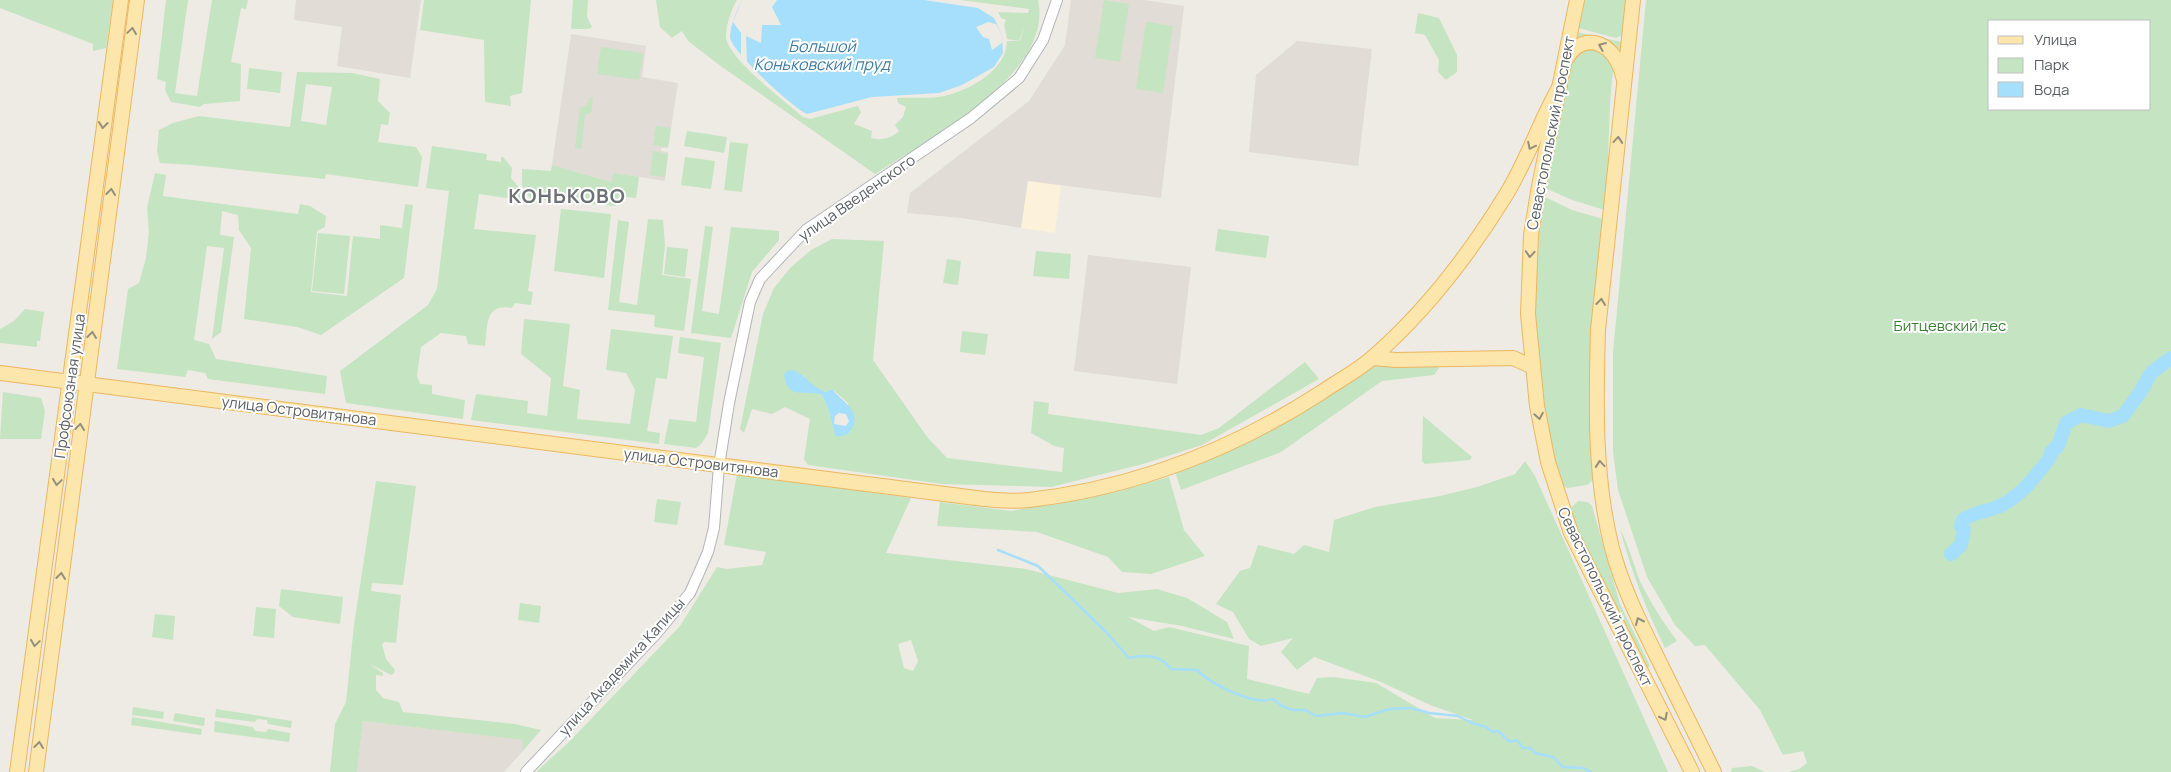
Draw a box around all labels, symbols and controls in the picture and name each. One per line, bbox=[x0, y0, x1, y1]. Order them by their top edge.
legend bbox=[1988, 20, 2151, 110]
one-way arrow bbox=[126, 27, 137, 35]
text: Улица bbox=[2034, 29, 2077, 50]
street label: Севастопольский проспект bbox=[1521, 34, 1580, 232]
water label: Большой Коньковский пруд bbox=[754, 35, 892, 75]
one-way arrow bbox=[1598, 42, 1607, 53]
text: Парк bbox=[2034, 54, 2070, 75]
text: Вода bbox=[2034, 79, 2069, 100]
one-way arrow bbox=[99, 121, 109, 129]
one-way arrow bbox=[1612, 136, 1623, 144]
one-way arrow bbox=[1527, 141, 1538, 150]
street label: улица Введенского bbox=[794, 149, 919, 246]
district label: КОНЬКОВО bbox=[508, 182, 626, 209]
one-way arrow bbox=[105, 188, 116, 196]
one-way arrow bbox=[1524, 251, 1535, 259]
one-way arrow bbox=[1595, 298, 1606, 306]
street label: Профсоюзная улица bbox=[49, 312, 90, 460]
park label: Битцевский лес bbox=[1894, 315, 2006, 336]
one-way arrow bbox=[86, 330, 97, 338]
street label: улица Островитянова bbox=[220, 391, 378, 430]
one-way arrow bbox=[1533, 411, 1543, 420]
one-way arrow bbox=[74, 422, 85, 430]
street label: улица Островитянова bbox=[622, 443, 780, 482]
one-way arrow bbox=[1595, 460, 1606, 468]
one-way arrow bbox=[52, 478, 63, 486]
street label: Севастопольский проспект bbox=[1553, 504, 1658, 690]
one-way arrow bbox=[55, 571, 66, 579]
street label: улица Академика Капицы bbox=[554, 593, 689, 740]
one-way arrow bbox=[1635, 617, 1646, 626]
one-way arrow bbox=[30, 639, 41, 647]
one-way arrow bbox=[1658, 712, 1668, 721]
one-way arrow bbox=[33, 741, 44, 749]

